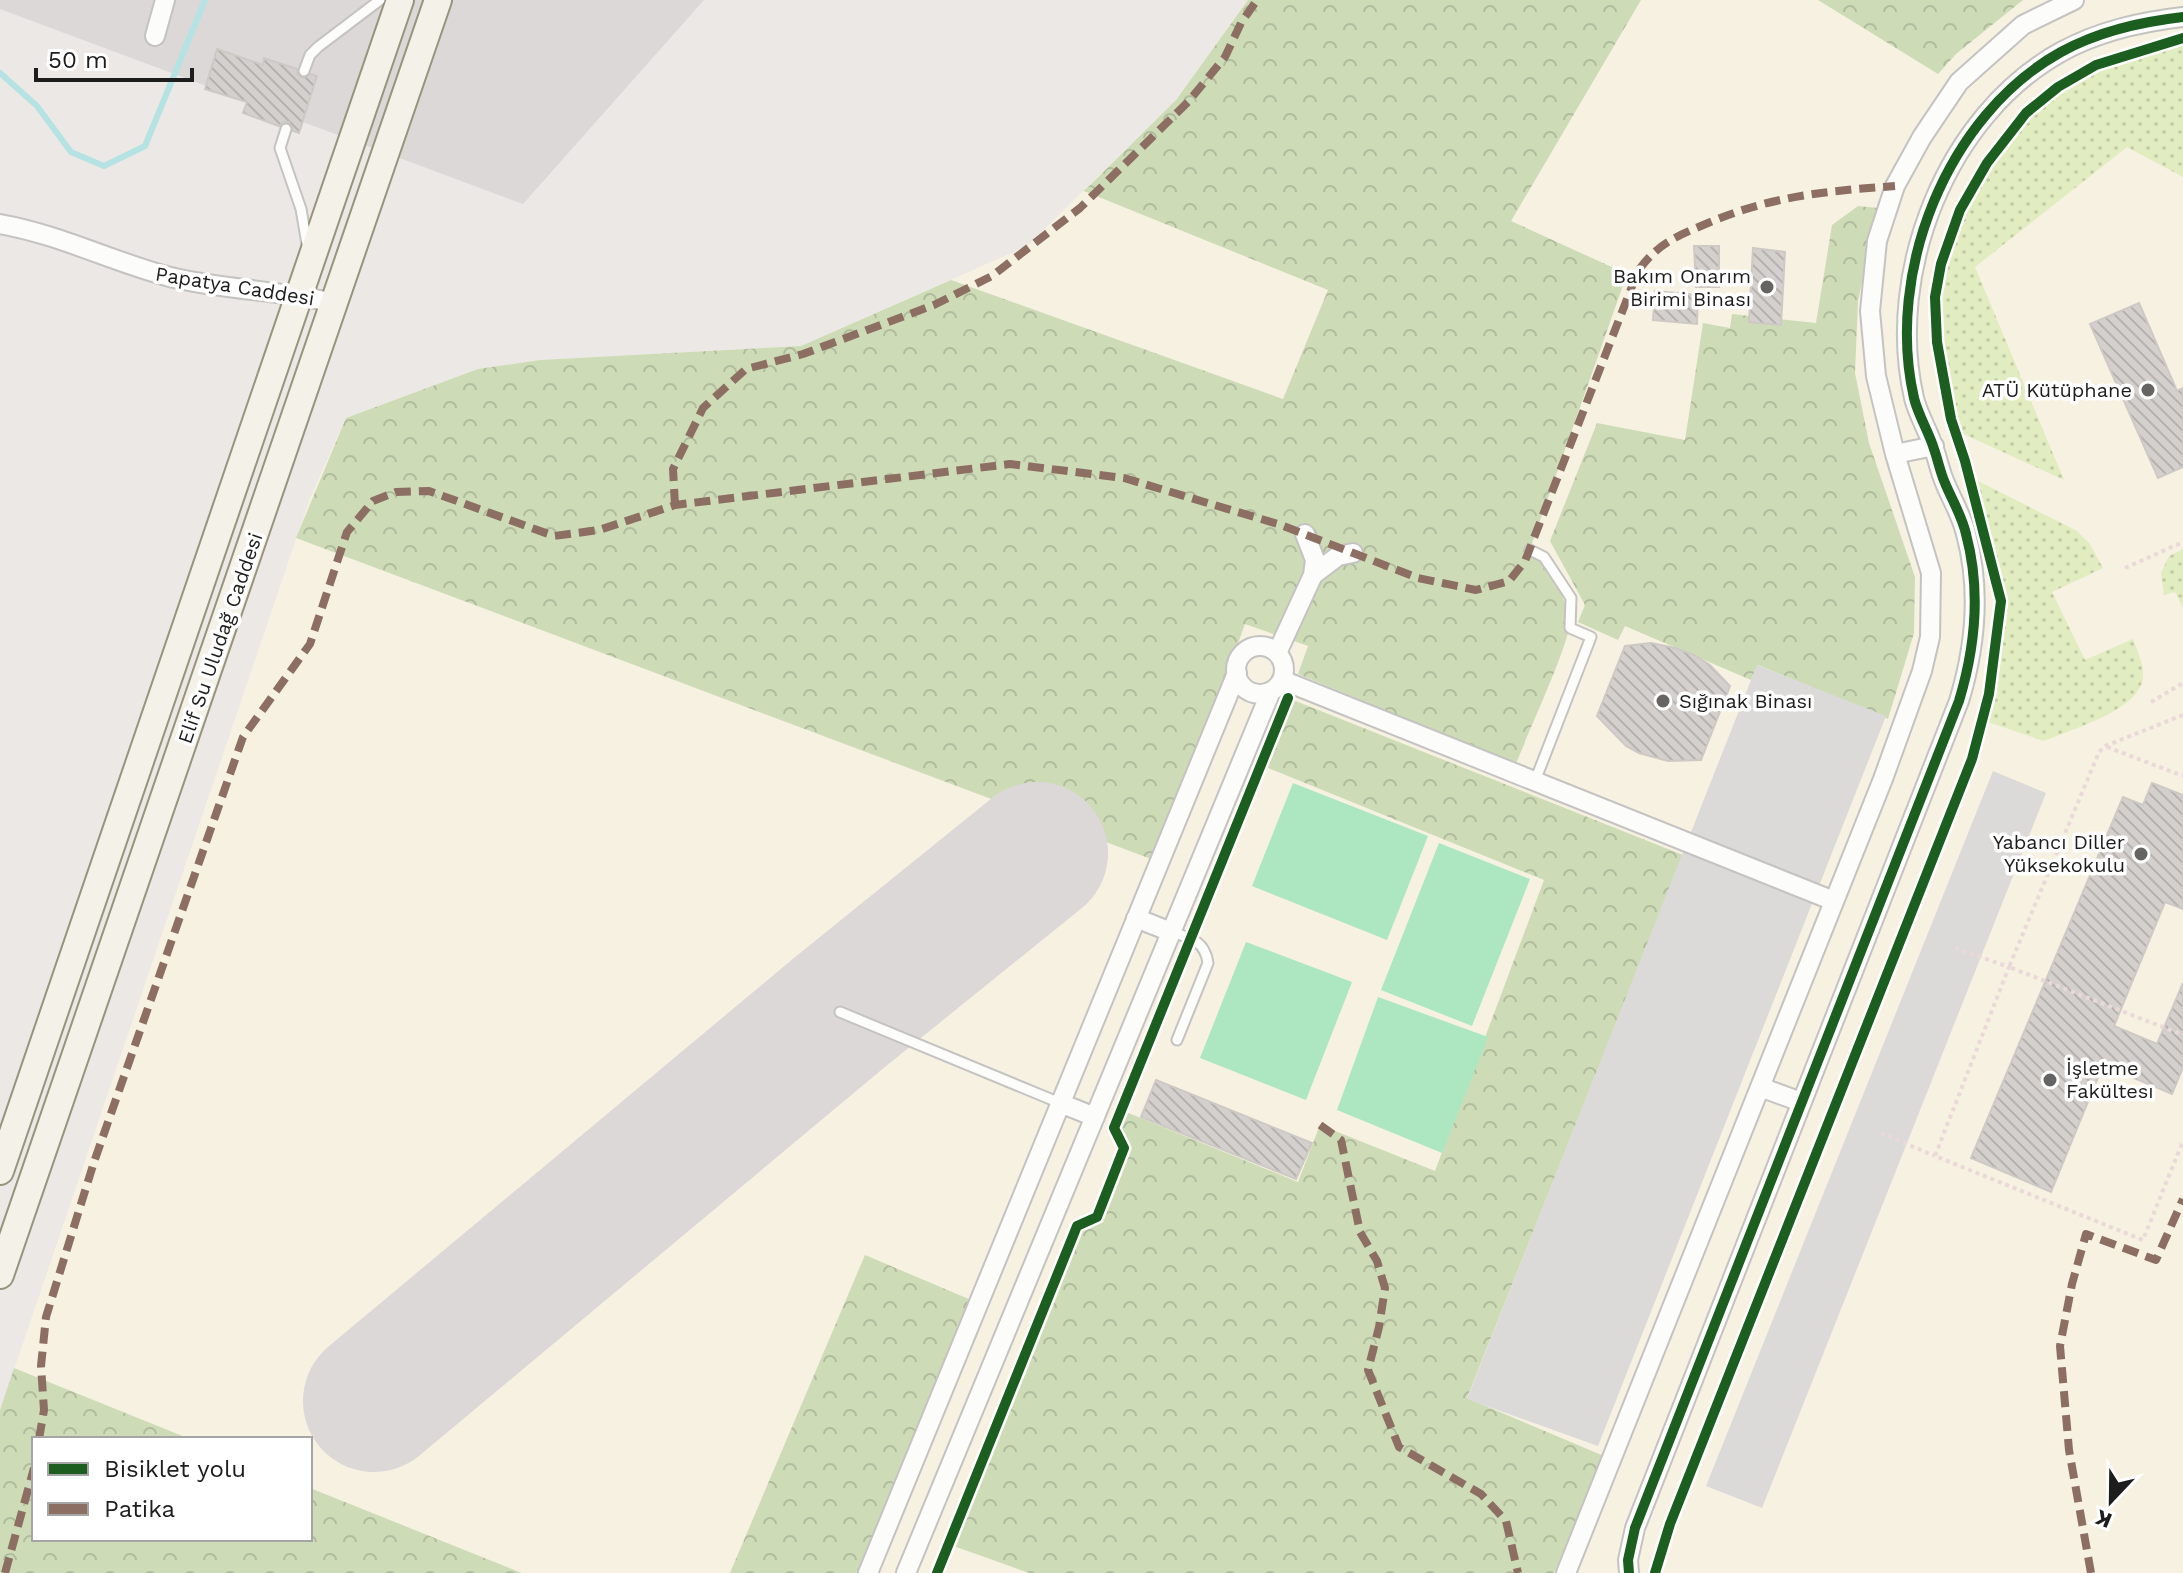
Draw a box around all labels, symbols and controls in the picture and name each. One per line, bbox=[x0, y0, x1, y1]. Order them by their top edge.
scale bar bbox=[36, 32, 192, 82]
text: 50 m bbox=[48, 46, 108, 74]
street label: Papatya Caddesi bbox=[154, 262, 316, 310]
place label: Bakım Onarım Birimi Binası bbox=[1613, 264, 1751, 311]
marker: Bakım Onarım Birimi Binası bbox=[1758, 278, 1776, 296]
place label: ATÜ Kütüphane bbox=[1982, 378, 2132, 402]
marker: ATÜ Kütüphane bbox=[2139, 381, 2157, 399]
street label: Elif Su Uludağ Caddesi bbox=[173, 529, 267, 747]
place label: Sığınak Binası bbox=[1679, 689, 1812, 713]
marker: Sığınak Binası bbox=[1654, 692, 1672, 710]
place label: Yabancı Diller Yüksekokulu bbox=[1993, 830, 2125, 877]
marker: Yabancı Diller Yüksekokulu bbox=[2132, 845, 2150, 863]
place label: İşletme Fakültesı bbox=[2066, 1056, 2154, 1103]
marker: İşletme Fakültesı bbox=[2041, 1071, 2059, 1089]
legend bbox=[32, 1437, 312, 1541]
text: Bisiklet yolu bbox=[104, 1455, 246, 1483]
north arrow bbox=[2071, 1461, 2151, 1541]
text: Patika bbox=[104, 1495, 175, 1523]
text: K bbox=[2091, 1504, 2115, 1534]

